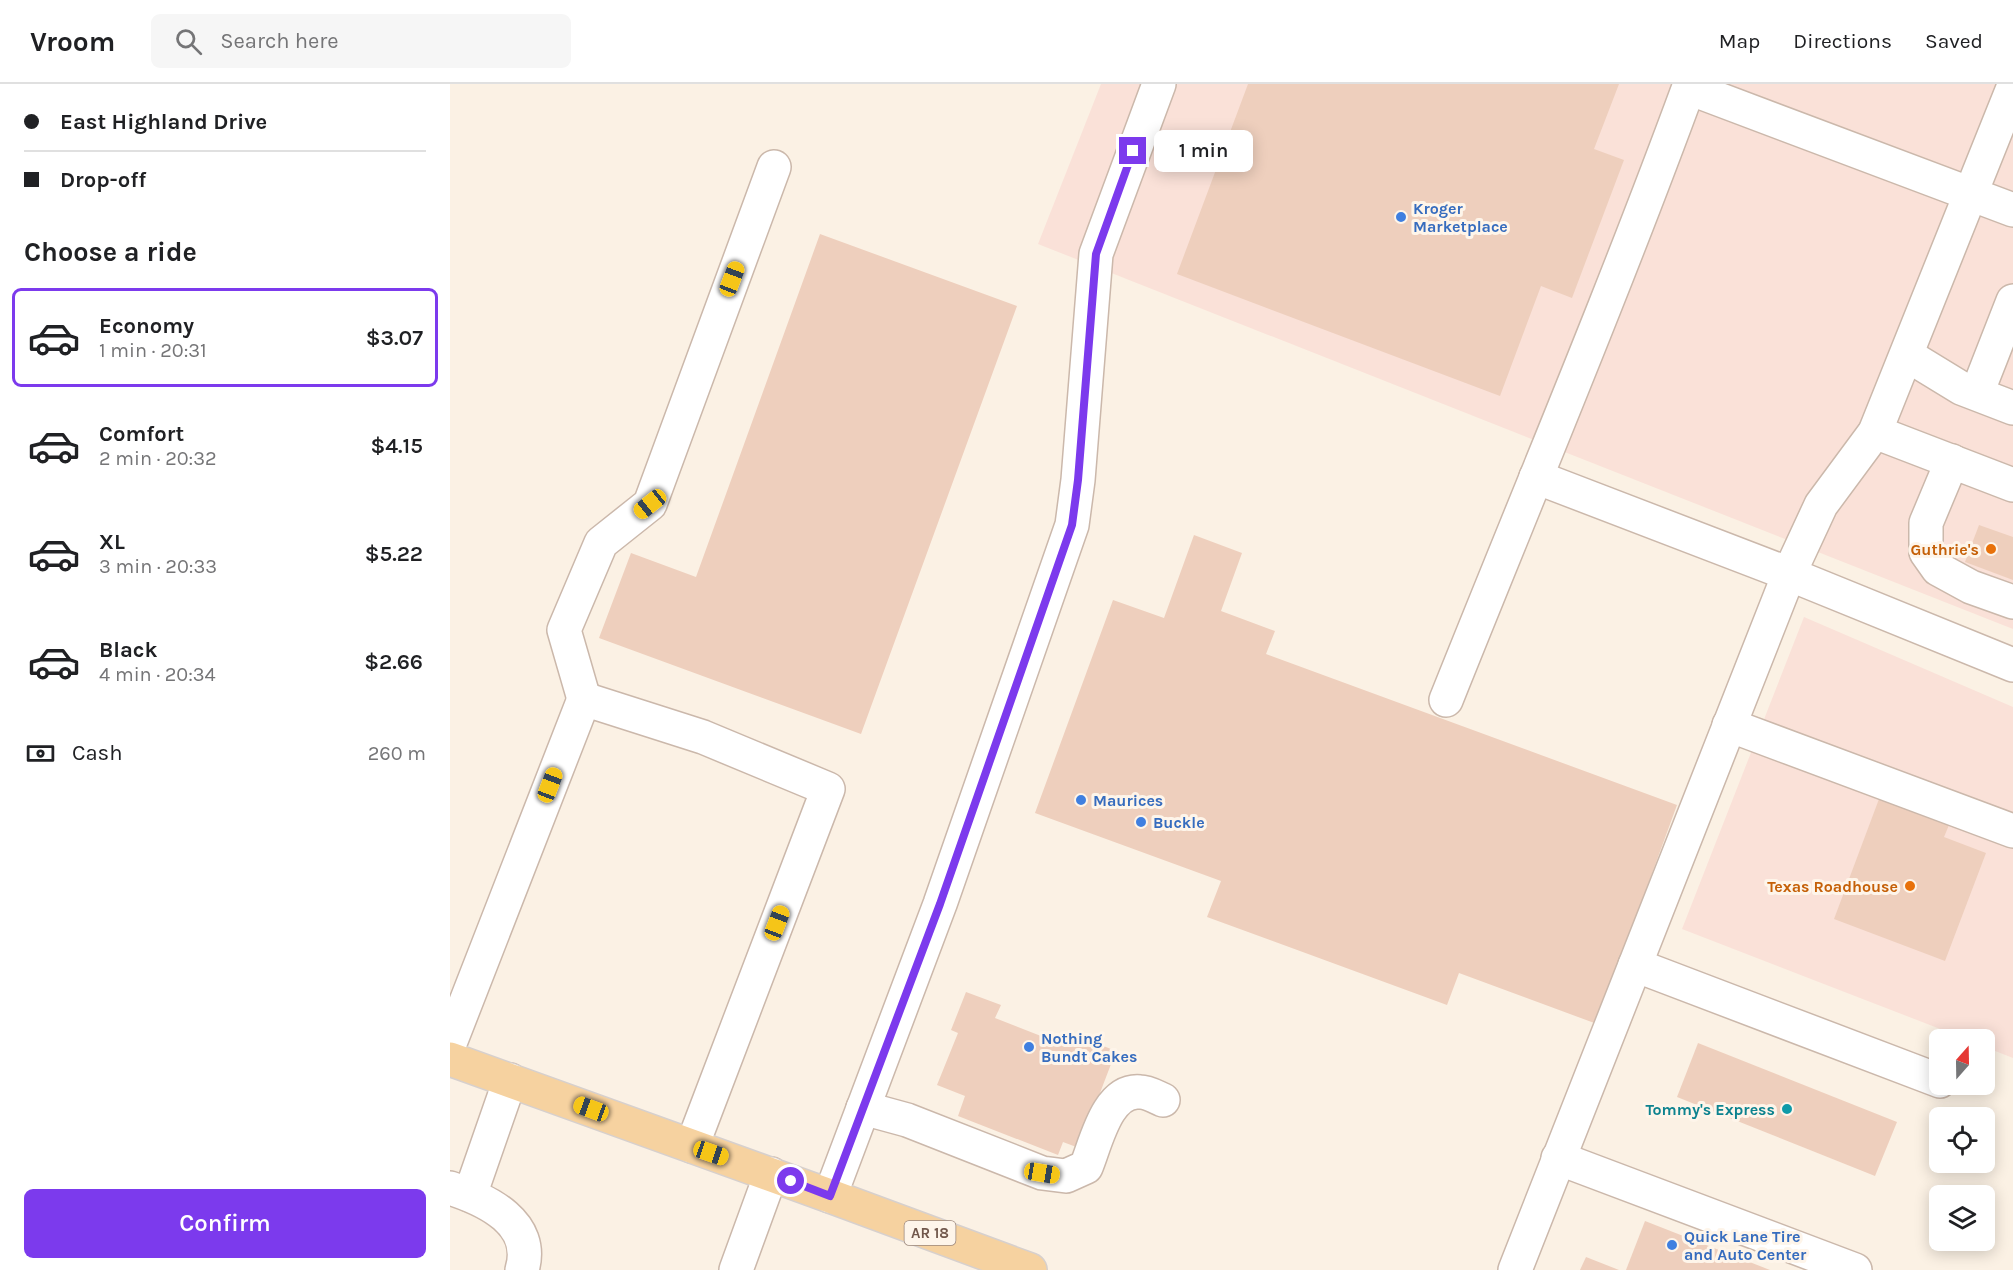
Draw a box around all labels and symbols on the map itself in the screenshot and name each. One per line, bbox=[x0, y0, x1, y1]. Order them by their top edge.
callout: 1 min bbox=[1154, 130, 1253, 172]
route end bbox=[1119, 137, 1146, 164]
place label: Kroger Marketplace bbox=[1413, 199, 1508, 236]
marker: Kroger Marketplace bbox=[1394, 210, 1408, 224]
car bbox=[717, 259, 747, 299]
car bbox=[630, 486, 670, 522]
place label: Guthrie's bbox=[1911, 540, 1979, 559]
marker: Guthrie's bbox=[1984, 542, 1998, 556]
car bbox=[535, 765, 565, 805]
place label: Maurices bbox=[1093, 791, 1163, 810]
marker: Maurices bbox=[1074, 793, 1088, 807]
place label: Buckle bbox=[1153, 813, 1205, 832]
marker: Buckle bbox=[1134, 815, 1148, 829]
place label: Texas Roadhouse bbox=[1767, 877, 1898, 896]
marker: Texas Roadhouse bbox=[1903, 879, 1917, 893]
car bbox=[762, 903, 792, 943]
place label: Nothing Bundt Cakes bbox=[1041, 1029, 1137, 1066]
north arrow bbox=[1929, 1029, 1995, 1095]
marker: Nothing Bundt Cakes bbox=[1022, 1040, 1036, 1054]
car bbox=[571, 1094, 611, 1124]
place label: Tommy's Express bbox=[1645, 1100, 1775, 1119]
marker: Tommy's Express bbox=[1780, 1102, 1794, 1116]
car bbox=[691, 1139, 731, 1167]
car bbox=[1023, 1161, 1061, 1185]
route start bbox=[777, 1167, 804, 1194]
road number: AR 18 bbox=[904, 1221, 956, 1245]
place label: Quick Lane Tire and Auto Center bbox=[1684, 1227, 1807, 1264]
marker: Quick Lane Tire and Auto Center bbox=[1665, 1238, 1679, 1252]

